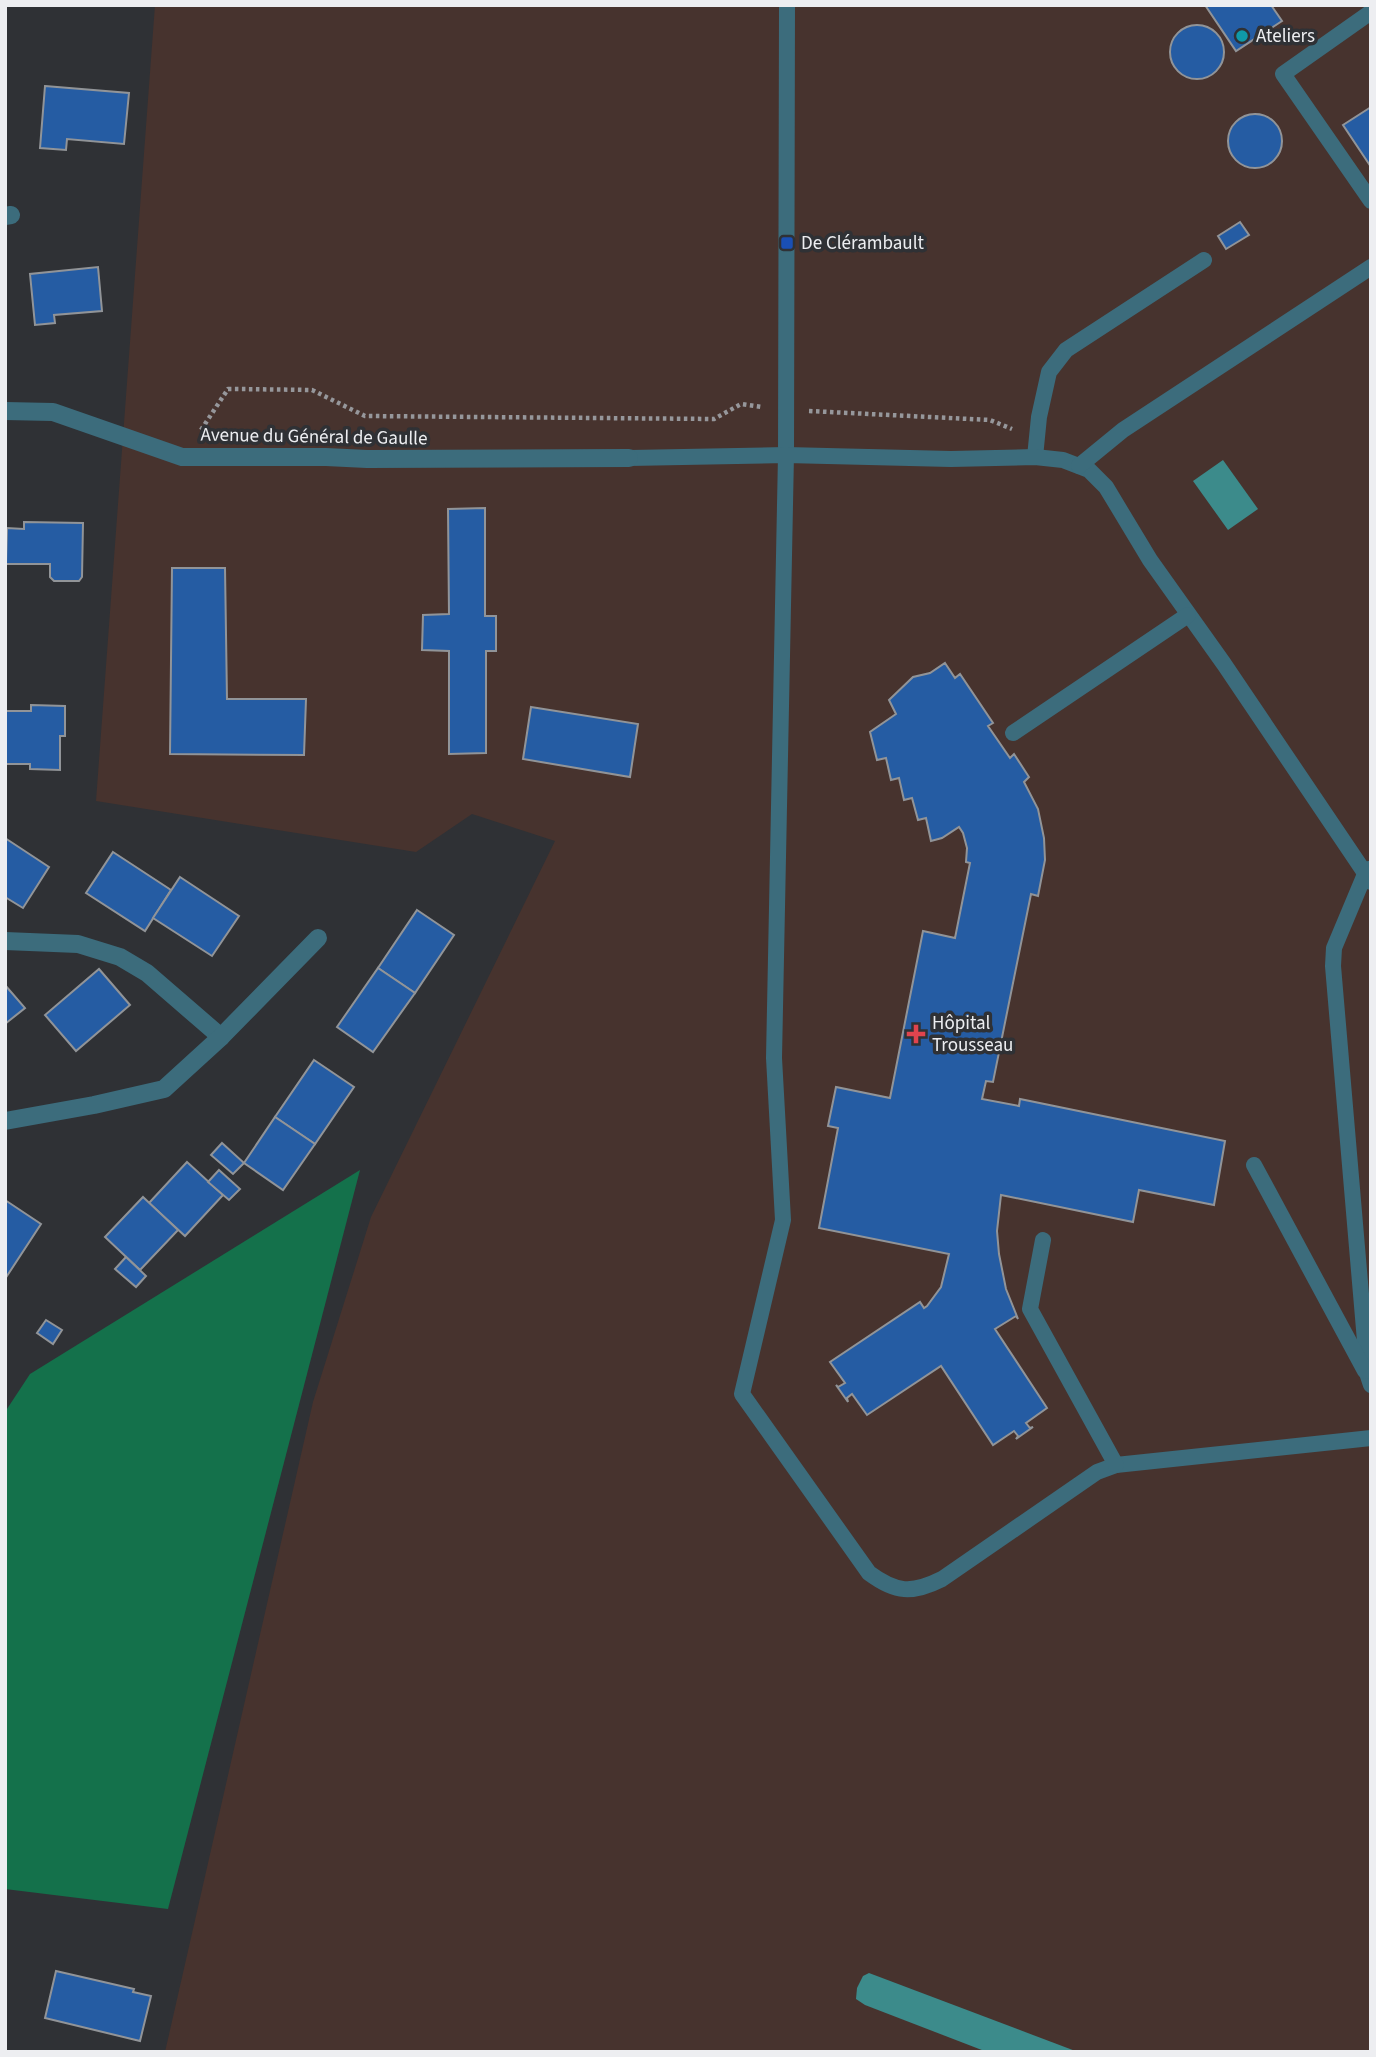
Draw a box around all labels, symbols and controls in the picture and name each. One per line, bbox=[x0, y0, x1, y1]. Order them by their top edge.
place label: Ateliers bbox=[1256, 23, 1315, 50]
marker: Ateliers bbox=[1234, 28, 1250, 44]
place label: De Clérambault bbox=[801, 230, 924, 257]
marker: De Clérambault bbox=[779, 235, 795, 251]
street label: Avenue du Général de Gaulle bbox=[200, 422, 428, 452]
place label: Hôpital Trousseau bbox=[932, 1010, 1013, 1059]
marker: Hôpital Trousseau bbox=[906, 1024, 926, 1044]

